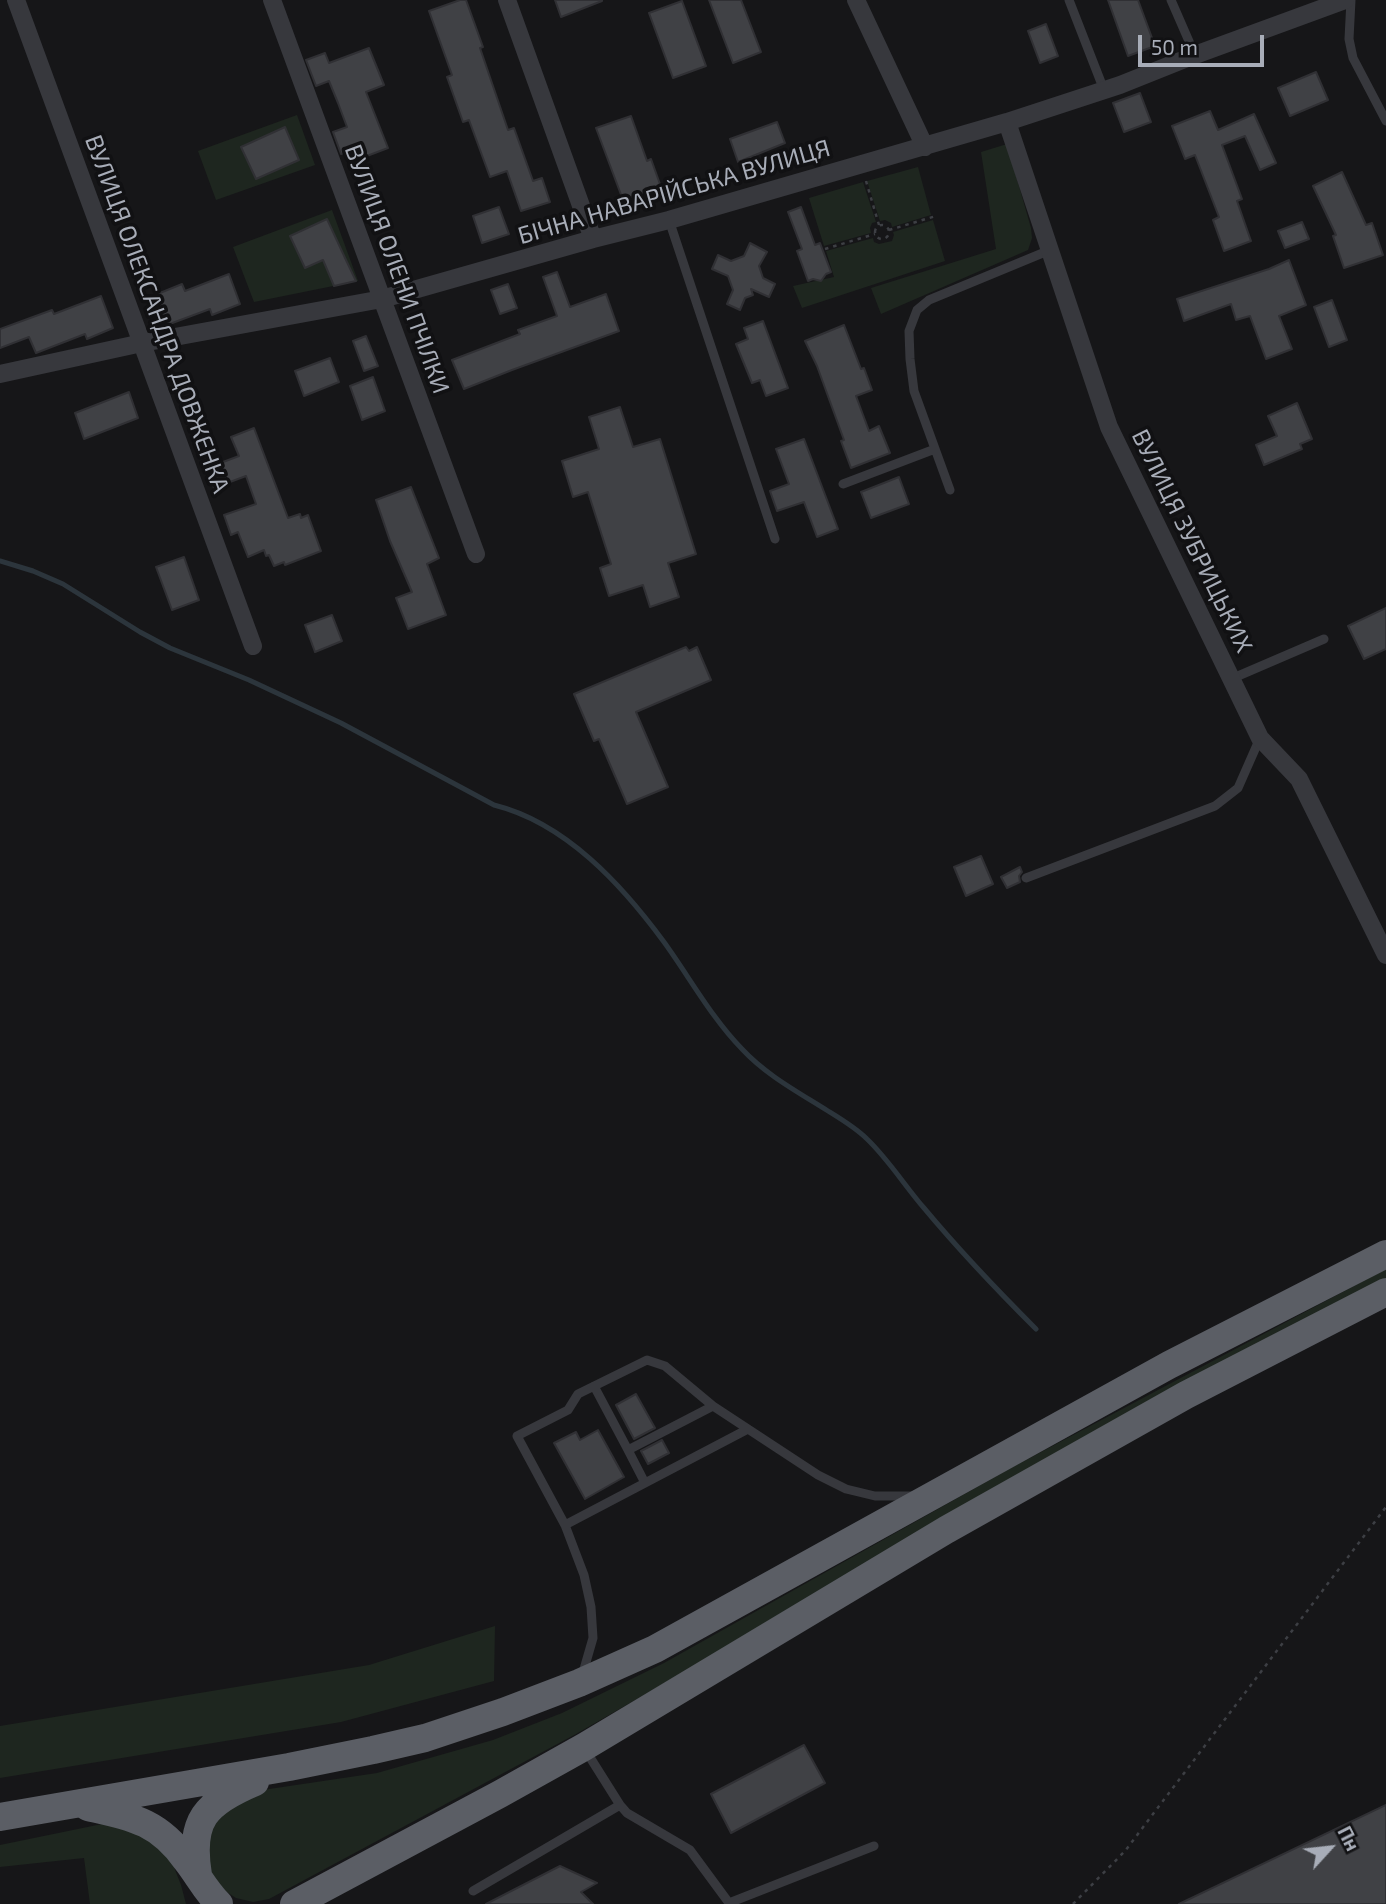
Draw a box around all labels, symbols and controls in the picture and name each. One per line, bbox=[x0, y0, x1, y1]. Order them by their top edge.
scale bar bbox=[1141, 21, 1267, 65]
text: 50 m bbox=[1151, 34, 1198, 59]
street label: ВУЛИЦЯ ОЛЕКСАНДРА ДОВЖЕНКА bbox=[79, 131, 235, 497]
street label: БІЧНА НАВАРІЙСЬКА ВУЛИЦЯ bbox=[515, 134, 833, 250]
street label: ВУЛИЦЯ ОЛЕНИ ПЧІЛКИ bbox=[338, 141, 456, 397]
street label: ВУЛИЦЯ ЗУБРИЦЬКИХ bbox=[1125, 425, 1259, 657]
north arrow bbox=[1295, 1813, 1365, 1883]
text: Пн bbox=[1333, 1822, 1365, 1854]

